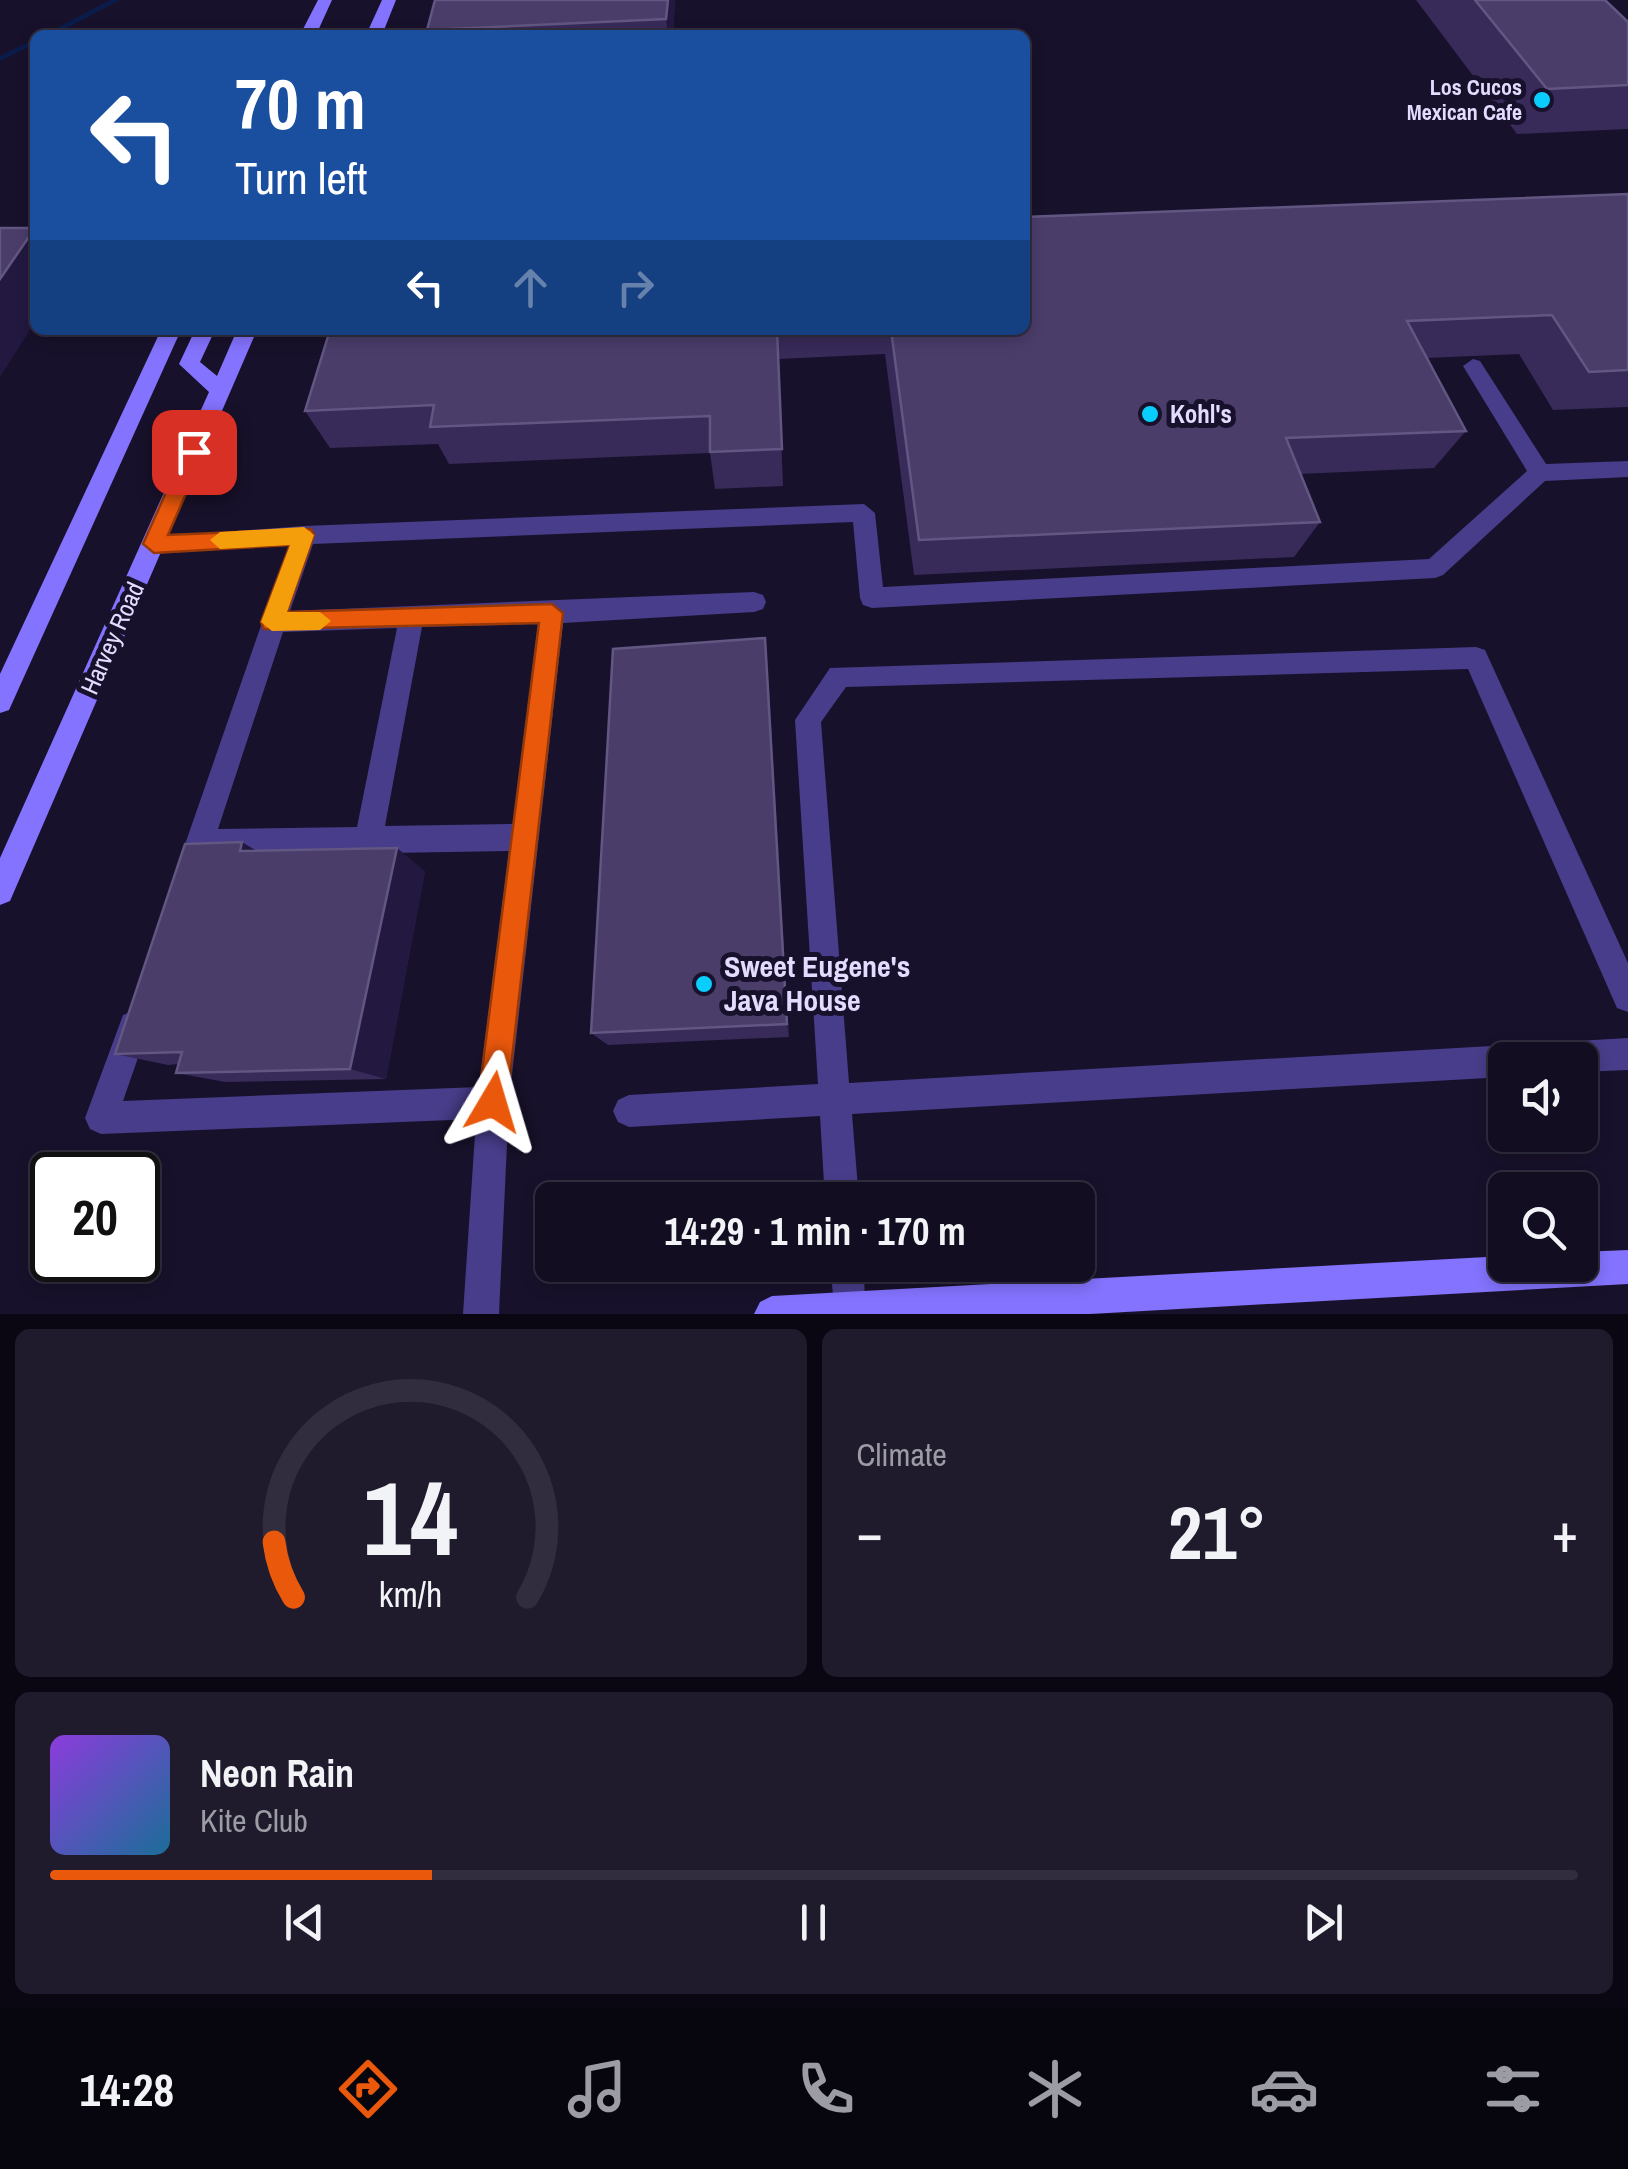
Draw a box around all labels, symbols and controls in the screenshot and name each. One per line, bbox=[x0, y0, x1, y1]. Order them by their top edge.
text: 70 m bbox=[235, 57, 366, 151]
icon: left bbox=[70, 70, 200, 200]
place label: Los Cucos Mexican Cafe bbox=[1407, 72, 1522, 127]
marker: Los Cucos Mexican Cafe bbox=[1531, 89, 1553, 111]
text: Turn left bbox=[235, 147, 367, 208]
icon: left bbox=[398, 260, 453, 315]
icon: ahead bbox=[503, 260, 558, 315]
icon: right bbox=[608, 260, 663, 315]
place label: Kohl's bbox=[1170, 397, 1232, 431]
marker: Kohl's bbox=[1139, 403, 1161, 425]
pin bbox=[152, 410, 237, 495]
icon: arrive bbox=[167, 425, 222, 480]
street label: Harvey Road bbox=[72, 576, 152, 700]
place label: Sweet Eugene's Java House bbox=[724, 946, 910, 1020]
marker: Sweet Eugene's Java House bbox=[693, 973, 715, 995]
map controls bbox=[1488, 1042, 1598, 1282]
button: sound bbox=[1488, 1042, 1598, 1152]
position arrow bbox=[441, 1050, 545, 1154]
speed limit sign: 20 bbox=[30, 1152, 160, 1282]
button: search bbox=[1488, 1172, 1598, 1282]
text: 14:29 · 1 min · 170 m bbox=[664, 1206, 966, 1257]
text: Climate bbox=[857, 1433, 947, 1476]
text: 14 bbox=[363, 1447, 458, 1587]
text: 21° bbox=[1168, 1481, 1266, 1582]
text: − bbox=[857, 1495, 883, 1569]
text: + bbox=[1552, 1495, 1578, 1569]
text: km/h bbox=[379, 1570, 443, 1618]
text: Neon Rain bbox=[200, 1748, 354, 1799]
text: Kite Club bbox=[200, 1799, 308, 1842]
icon: previous bbox=[277, 1895, 332, 1950]
icon: pause bbox=[786, 1895, 841, 1950]
icon: next bbox=[1296, 1895, 1351, 1950]
icon: directions bbox=[333, 2054, 403, 2124]
icon: music bbox=[562, 2054, 632, 2124]
icon: phone bbox=[791, 2054, 861, 2124]
icon: climate bbox=[1020, 2054, 1090, 2124]
icon: car bbox=[1249, 2054, 1319, 2124]
icon: filters bbox=[1478, 2054, 1548, 2124]
text: 14:28 bbox=[80, 2059, 174, 2120]

